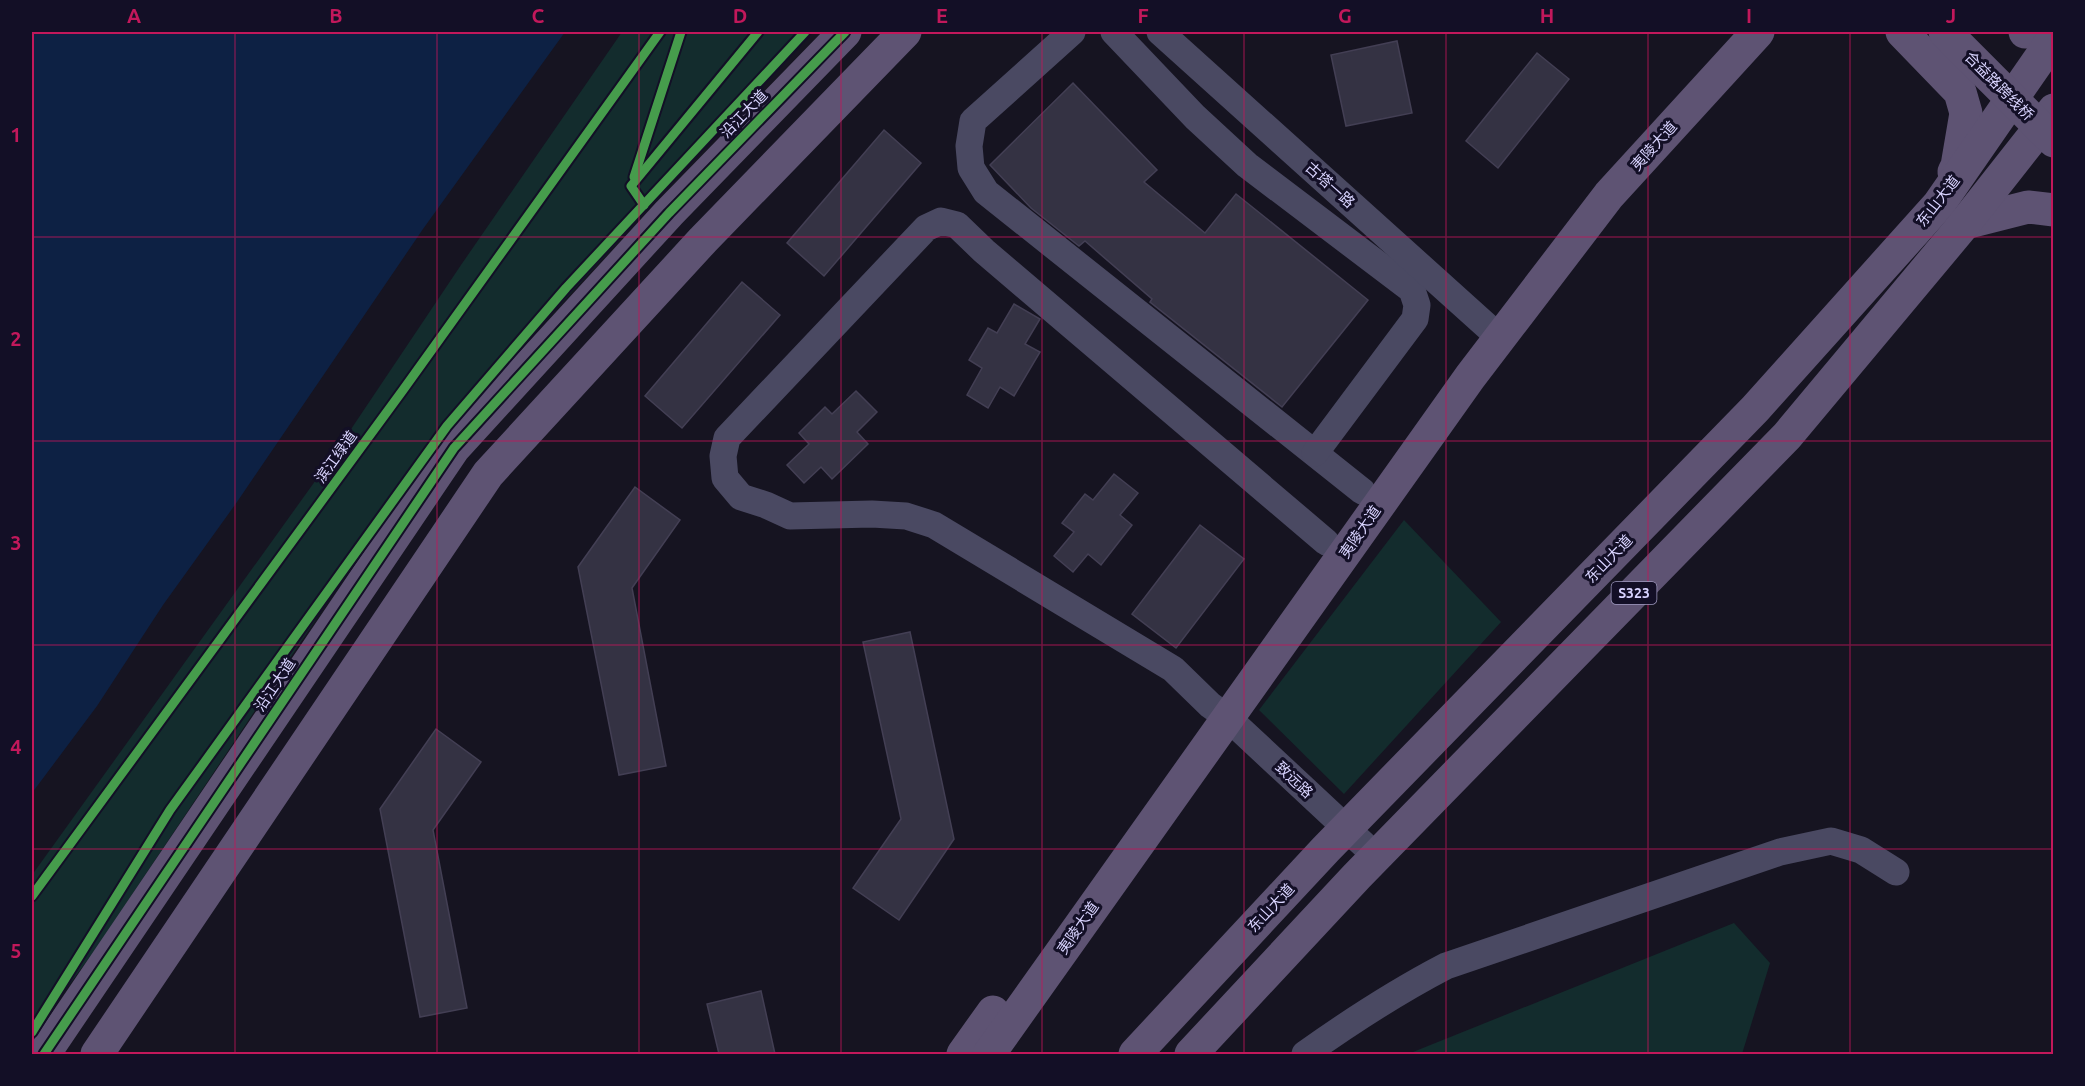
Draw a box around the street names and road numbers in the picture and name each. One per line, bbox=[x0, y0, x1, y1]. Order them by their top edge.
street label: 合益路跨线桥 bbox=[1962, 48, 2037, 123]
street label: 沿江大道 bbox=[717, 86, 771, 141]
street label: 夷陵大道 bbox=[1627, 118, 1680, 174]
street label: 古塔一路 bbox=[1302, 158, 1358, 211]
street label: 东山大道 bbox=[1912, 172, 1963, 230]
street label: 滨江绿道 bbox=[311, 427, 360, 486]
street label: 夷陵大道 bbox=[1335, 502, 1384, 561]
street label: 东山大道 bbox=[1582, 531, 1636, 586]
road number: S323 bbox=[1612, 582, 1656, 604]
street label: 沿江大道 bbox=[251, 655, 298, 714]
street label: 致远路 bbox=[1272, 758, 1317, 801]
street label: 东山大道 bbox=[1244, 880, 1297, 935]
street label: 夷陵大道 bbox=[1053, 898, 1102, 957]

